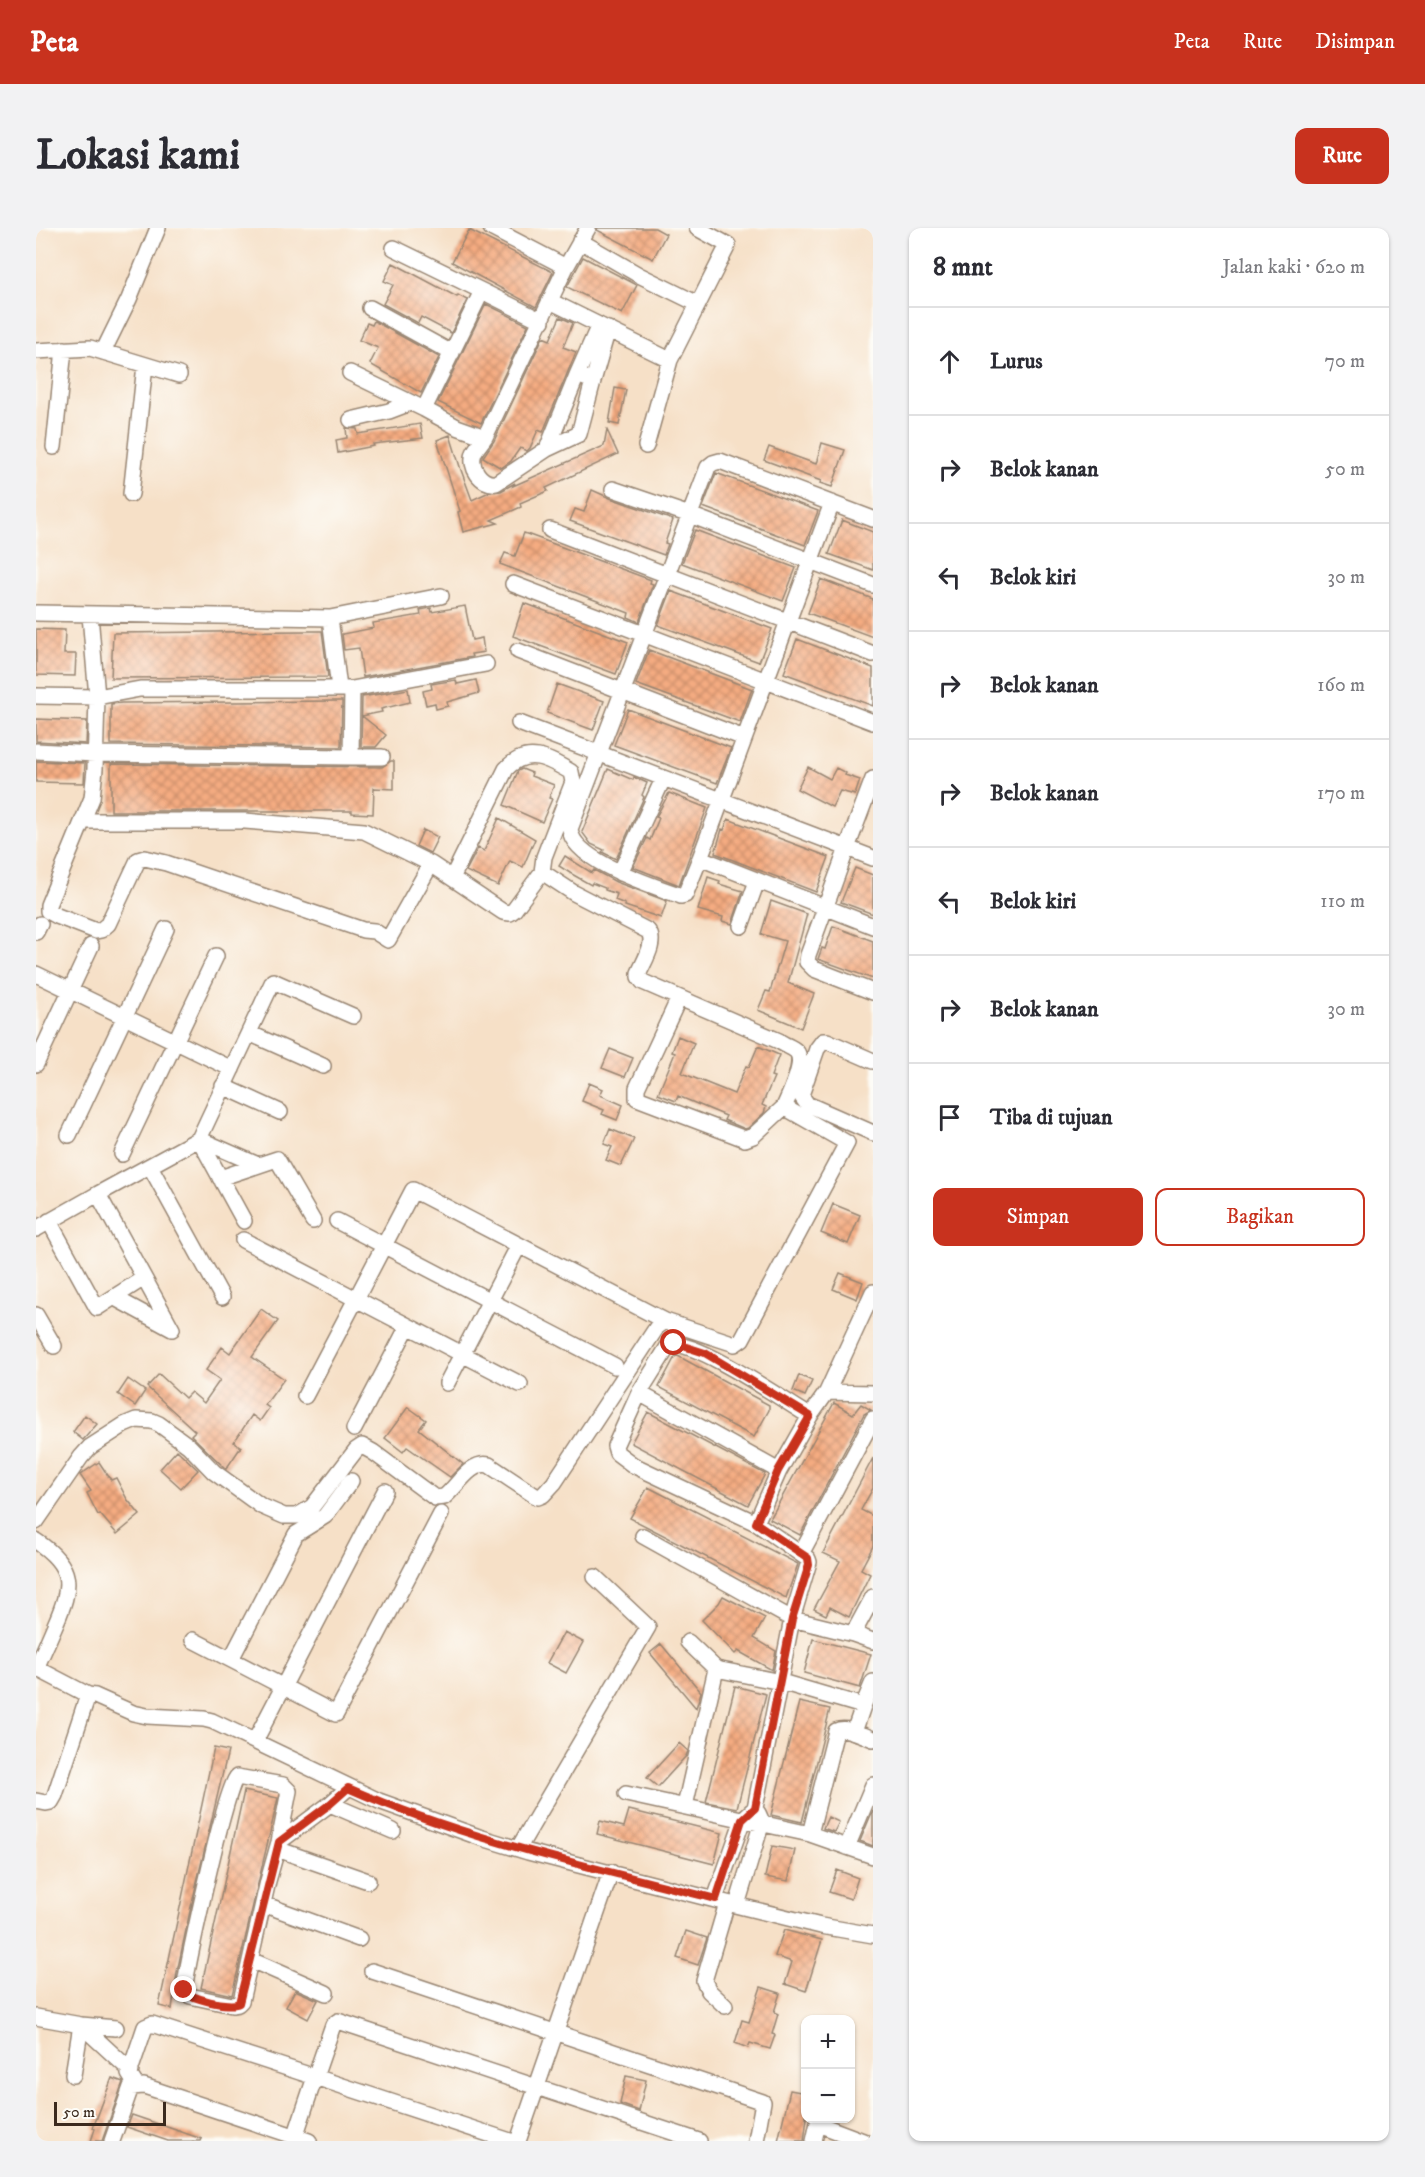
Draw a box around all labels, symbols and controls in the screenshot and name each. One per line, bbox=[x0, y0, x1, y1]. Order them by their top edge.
text: Peta bbox=[30, 25, 78, 60]
text: Peta bbox=[1174, 29, 1210, 55]
text: Rute bbox=[1243, 29, 1282, 55]
text: Disimpan bbox=[1315, 29, 1395, 55]
button: Rute bbox=[1295, 128, 1389, 184]
text: Lokasi kami bbox=[36, 130, 240, 182]
text: 8 mnt bbox=[933, 251, 993, 284]
text: Jalan kaki · 620 m bbox=[1223, 255, 1365, 280]
icon: ahead bbox=[933, 345, 966, 378]
text: Lurus bbox=[990, 348, 1043, 375]
text: 70 m bbox=[1324, 349, 1365, 374]
icon: right bbox=[933, 453, 966, 486]
text: Belok kanan bbox=[990, 456, 1098, 483]
text: 50 m bbox=[1325, 457, 1365, 482]
icon: left bbox=[933, 561, 966, 594]
text: Belok kiri bbox=[990, 564, 1076, 591]
text: 30 m bbox=[1327, 565, 1365, 590]
icon: right bbox=[933, 669, 966, 702]
text: Belok kanan bbox=[990, 672, 1098, 699]
text: 160 m bbox=[1317, 673, 1365, 698]
icon: right bbox=[933, 777, 966, 810]
text: Belok kanan bbox=[990, 780, 1098, 807]
text: 170 m bbox=[1317, 781, 1365, 806]
icon: left bbox=[933, 885, 966, 918]
text: Belok kiri bbox=[990, 888, 1076, 915]
text: 110 m bbox=[1320, 889, 1365, 914]
icon: right bbox=[933, 993, 966, 1026]
text: Belok kanan bbox=[990, 996, 1098, 1023]
text: 30 m bbox=[1327, 997, 1365, 1022]
icon: arrive bbox=[933, 1101, 966, 1134]
text: Tiba di tujuan bbox=[990, 1104, 1112, 1131]
button: Simpan bbox=[933, 1188, 1143, 1246]
button: Bagikan bbox=[1155, 1188, 1365, 1246]
route start bbox=[660, 1329, 686, 1355]
route end bbox=[170, 1976, 196, 2002]
map controls bbox=[801, 2015, 855, 2123]
button: + bbox=[801, 2015, 855, 2069]
button: − bbox=[801, 2069, 855, 2123]
scale bar bbox=[54, 2099, 166, 2126]
text: 50 m bbox=[63, 2102, 95, 2122]

